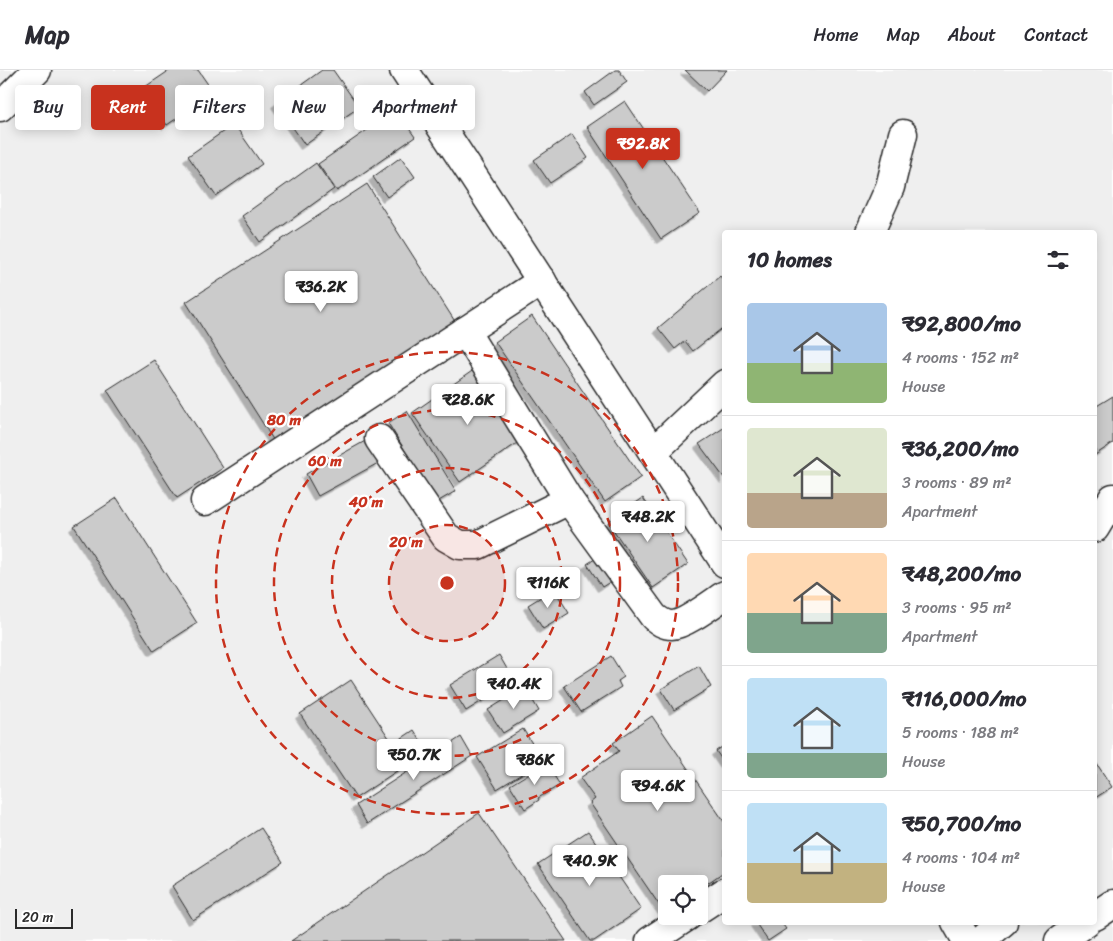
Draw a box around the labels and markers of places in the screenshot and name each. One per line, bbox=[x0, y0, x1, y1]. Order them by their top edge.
pin: ₹92.8K bbox=[602, 128, 684, 170]
pin: ₹36.2K bbox=[280, 270, 362, 313]
pin: ₹28.6K bbox=[427, 384, 509, 426]
pin: ₹48.2K bbox=[607, 500, 689, 543]
pin: ₹116K bbox=[513, 566, 583, 609]
centre of rings bbox=[438, 574, 456, 592]
pin: ₹40.4K bbox=[473, 668, 555, 710]
pin: ₹50.7K bbox=[373, 738, 455, 781]
pin: ₹86K bbox=[505, 744, 565, 786]
pin: ₹94.6K bbox=[617, 770, 699, 812]
pin: ₹40.9K bbox=[549, 844, 631, 887]

